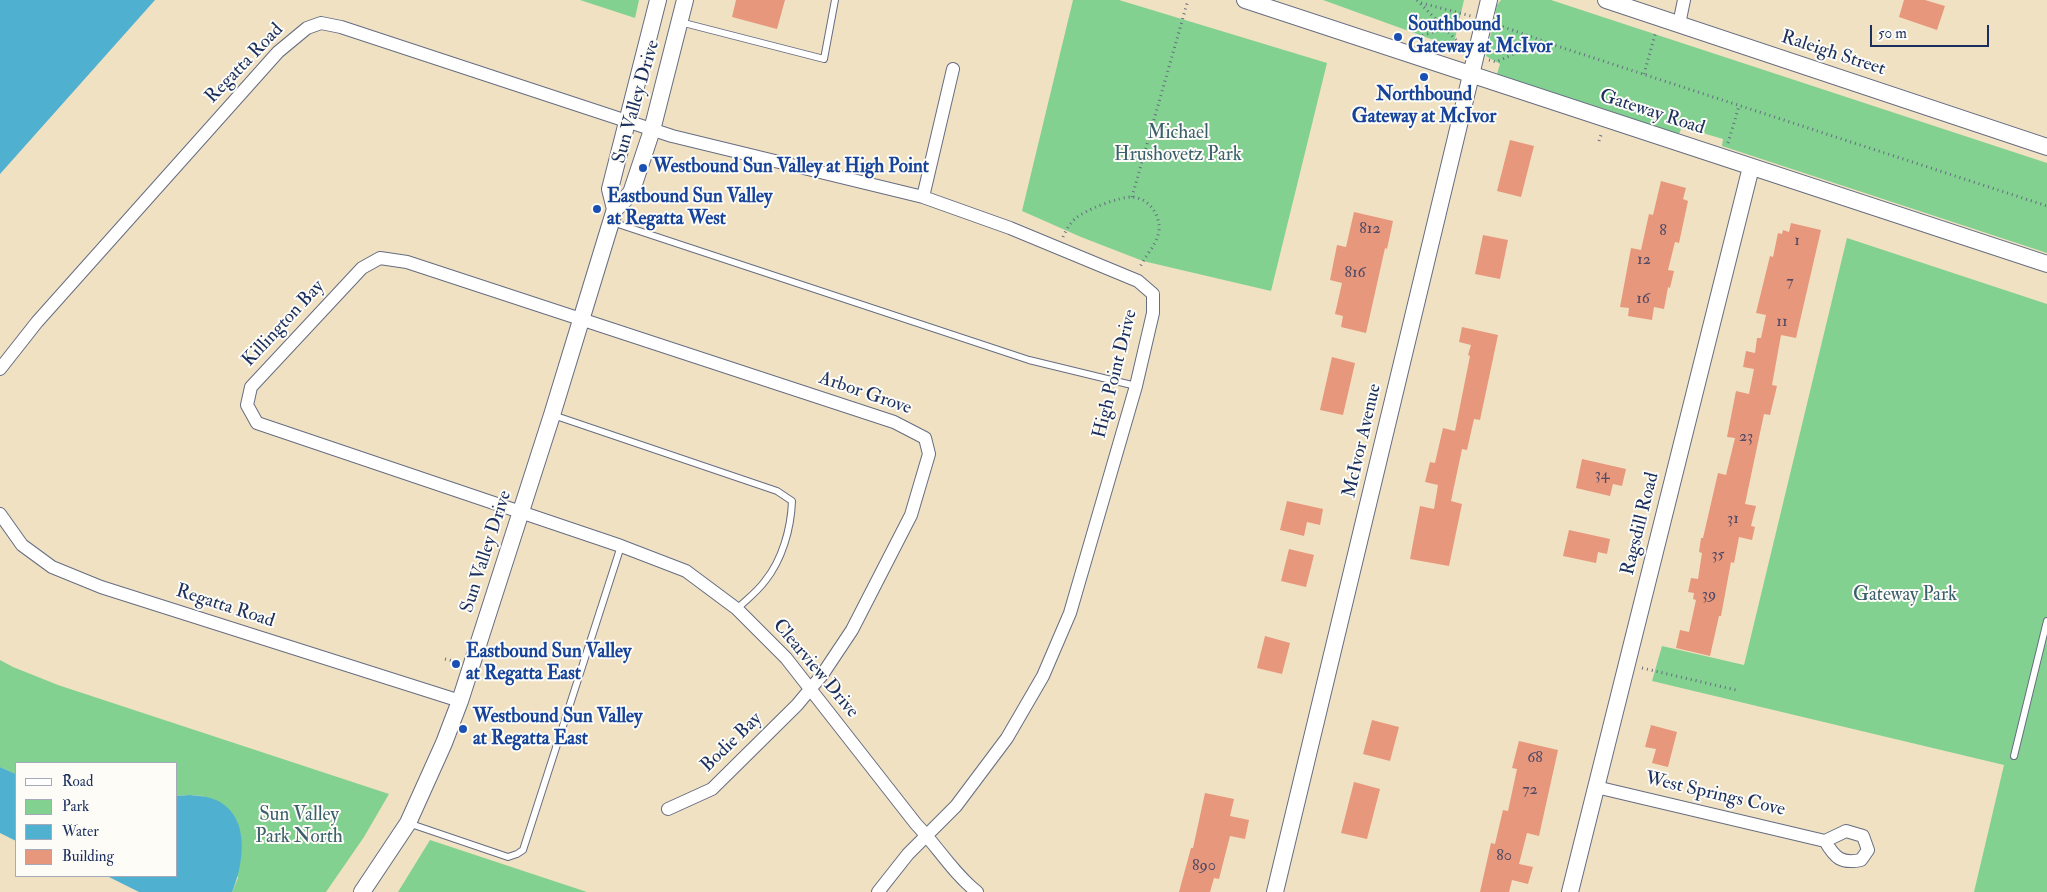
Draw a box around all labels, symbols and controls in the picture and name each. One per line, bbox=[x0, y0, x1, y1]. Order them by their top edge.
place label: Southbound Gateway at McIvor bbox=[1408, 15, 1553, 59]
scale bar bbox=[1872, 15, 1991, 47]
street label: Regatta Road bbox=[201, 19, 289, 109]
text: 50 m bbox=[1878, 24, 1907, 43]
street label: Raleigh Street bbox=[1778, 26, 1888, 82]
marker: Southbound Gateway at McIvor bbox=[1392, 31, 1404, 43]
street label: Sun Valley Drive bbox=[609, 38, 665, 166]
marker: Northbound Gateway at McIvor bbox=[1418, 71, 1430, 83]
place label: Northbound Gateway at McIvor bbox=[1352, 85, 1496, 129]
street label: Gateway Road bbox=[1597, 85, 1707, 141]
park label: Michael Hrushovetz Park bbox=[1114, 123, 1242, 167]
place label: Westbound Sun Valley at High Point bbox=[653, 157, 929, 179]
marker: Westbound Sun Valley at High Point bbox=[637, 162, 649, 174]
place label: Eastbound Sun Valley at Regatta West bbox=[607, 187, 772, 231]
marker: Eastbound Sun Valley at Regatta West bbox=[591, 203, 603, 215]
house number: 812 bbox=[1359, 220, 1381, 240]
house number: 8 bbox=[1659, 222, 1667, 242]
house number: 1 bbox=[1794, 232, 1800, 252]
house number: 12 bbox=[1637, 251, 1651, 271]
house number: 816 bbox=[1344, 264, 1366, 284]
house number: 7 bbox=[1786, 273, 1794, 293]
street label: Killington Bay bbox=[238, 276, 330, 372]
house number: 16 bbox=[1636, 290, 1650, 310]
street label: High Point Drive bbox=[1089, 307, 1143, 441]
house number: 11 bbox=[1776, 313, 1788, 333]
street label: Arbor Grove bbox=[816, 367, 914, 421]
street label: McIvor Avenue bbox=[1339, 382, 1387, 500]
house number: 23 bbox=[1739, 428, 1753, 448]
house number: 34 bbox=[1595, 466, 1609, 486]
street label: Ragsdill Road bbox=[1617, 470, 1665, 578]
street label: Sun Valley Drive bbox=[456, 488, 518, 616]
house number: 31 bbox=[1727, 510, 1739, 530]
house number: 35 bbox=[1711, 546, 1725, 566]
street label: Regatta Road bbox=[173, 580, 277, 634]
park label: Gateway Park bbox=[1853, 585, 1957, 607]
house number: 39 bbox=[1702, 586, 1716, 606]
street label: Clearview Drive bbox=[767, 615, 863, 723]
place label: Eastbound Sun Valley at Regatta East bbox=[466, 642, 631, 686]
marker: Eastbound Sun Valley at Regatta East bbox=[450, 658, 462, 670]
place label: Westbound Sun Valley at Regatta East bbox=[473, 707, 642, 751]
street label: Bodie Bay bbox=[697, 708, 767, 778]
marker: Westbound Sun Valley at Regatta East bbox=[457, 723, 469, 735]
house number: 68 bbox=[1527, 749, 1543, 769]
legend bbox=[15, 762, 178, 877]
street label: West Springs Cove bbox=[1643, 768, 1787, 822]
text: Road bbox=[62, 772, 93, 791]
house number: 72 bbox=[1522, 781, 1538, 801]
text: Park bbox=[62, 797, 89, 816]
park label: Sun Valley Park North bbox=[255, 805, 343, 849]
text: Water bbox=[62, 822, 99, 841]
text: Building bbox=[62, 847, 114, 866]
house number: 80 bbox=[1496, 847, 1512, 867]
house number: 890 bbox=[1192, 857, 1216, 877]

